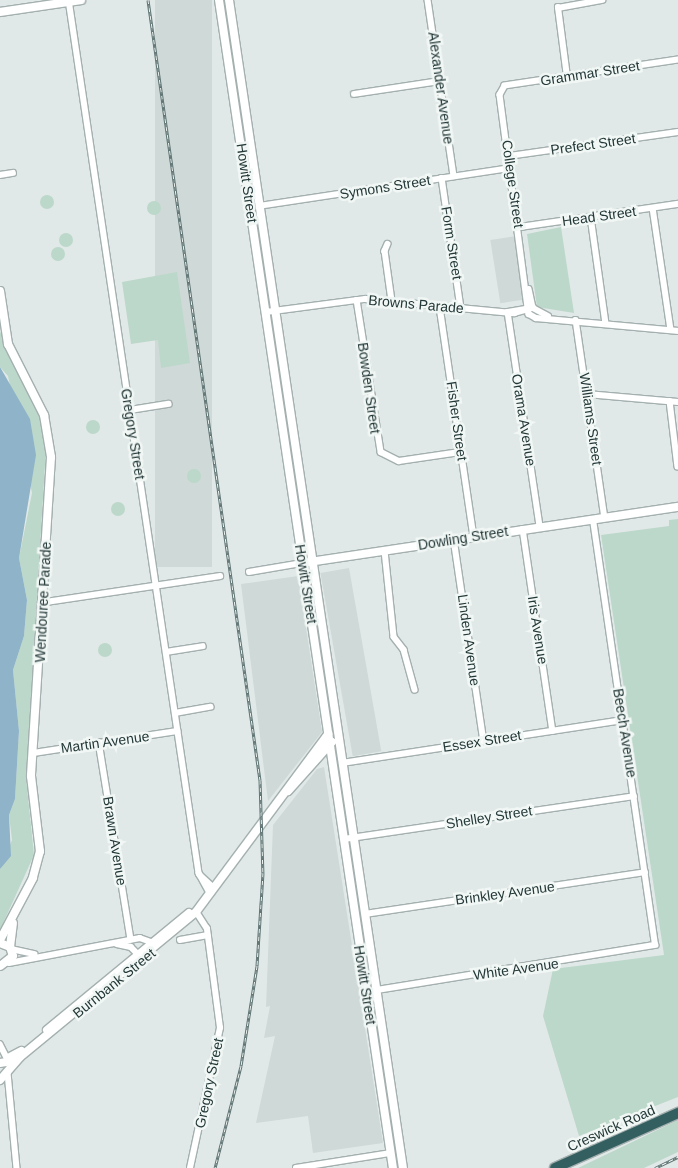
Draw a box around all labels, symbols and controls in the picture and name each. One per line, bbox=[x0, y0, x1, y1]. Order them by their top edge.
street label: Alexander Avenue bbox=[425, 30, 457, 146]
street label: Grammar Street bbox=[539, 57, 641, 89]
street label: Prefect Street bbox=[549, 130, 637, 158]
street label: College Street bbox=[499, 139, 527, 229]
street label: Howitt Street bbox=[233, 142, 261, 224]
street label: Symons Street bbox=[338, 172, 432, 202]
street label: Head Street bbox=[561, 202, 637, 230]
street label: Form Street bbox=[438, 205, 466, 281]
street label: Browns Parade bbox=[368, 291, 464, 317]
street label: Bowden Street bbox=[354, 341, 384, 435]
street label: Orama Avenue bbox=[508, 372, 540, 468]
street label: Williams Street bbox=[576, 372, 606, 466]
street label: Fisher Street bbox=[443, 380, 471, 462]
street label: Gregory Street bbox=[118, 387, 148, 481]
street label: Dowling Street bbox=[417, 523, 509, 553]
street label: Wendouree Parade bbox=[31, 541, 55, 663]
street label: Howitt Street bbox=[291, 543, 321, 625]
street label: Linden Avenue bbox=[454, 593, 484, 687]
street label: Iris Avenue bbox=[524, 594, 552, 666]
street label: Beech Avenue bbox=[610, 687, 640, 779]
street label: Essex Street bbox=[441, 726, 523, 756]
street label: Martin Avenue bbox=[59, 727, 151, 757]
street label: Brawn Avenue bbox=[100, 795, 130, 887]
street label: Shelley Street bbox=[445, 802, 533, 832]
street label: Brinkley Avenue bbox=[454, 878, 556, 908]
street label: Howitt Street bbox=[350, 944, 380, 1026]
street label: Burnbank Street bbox=[69, 945, 159, 1021]
street label: White Avenue bbox=[472, 955, 560, 983]
street label: Gregory Street bbox=[191, 1036, 227, 1130]
street label: Creswick Road bbox=[565, 1101, 657, 1155]

